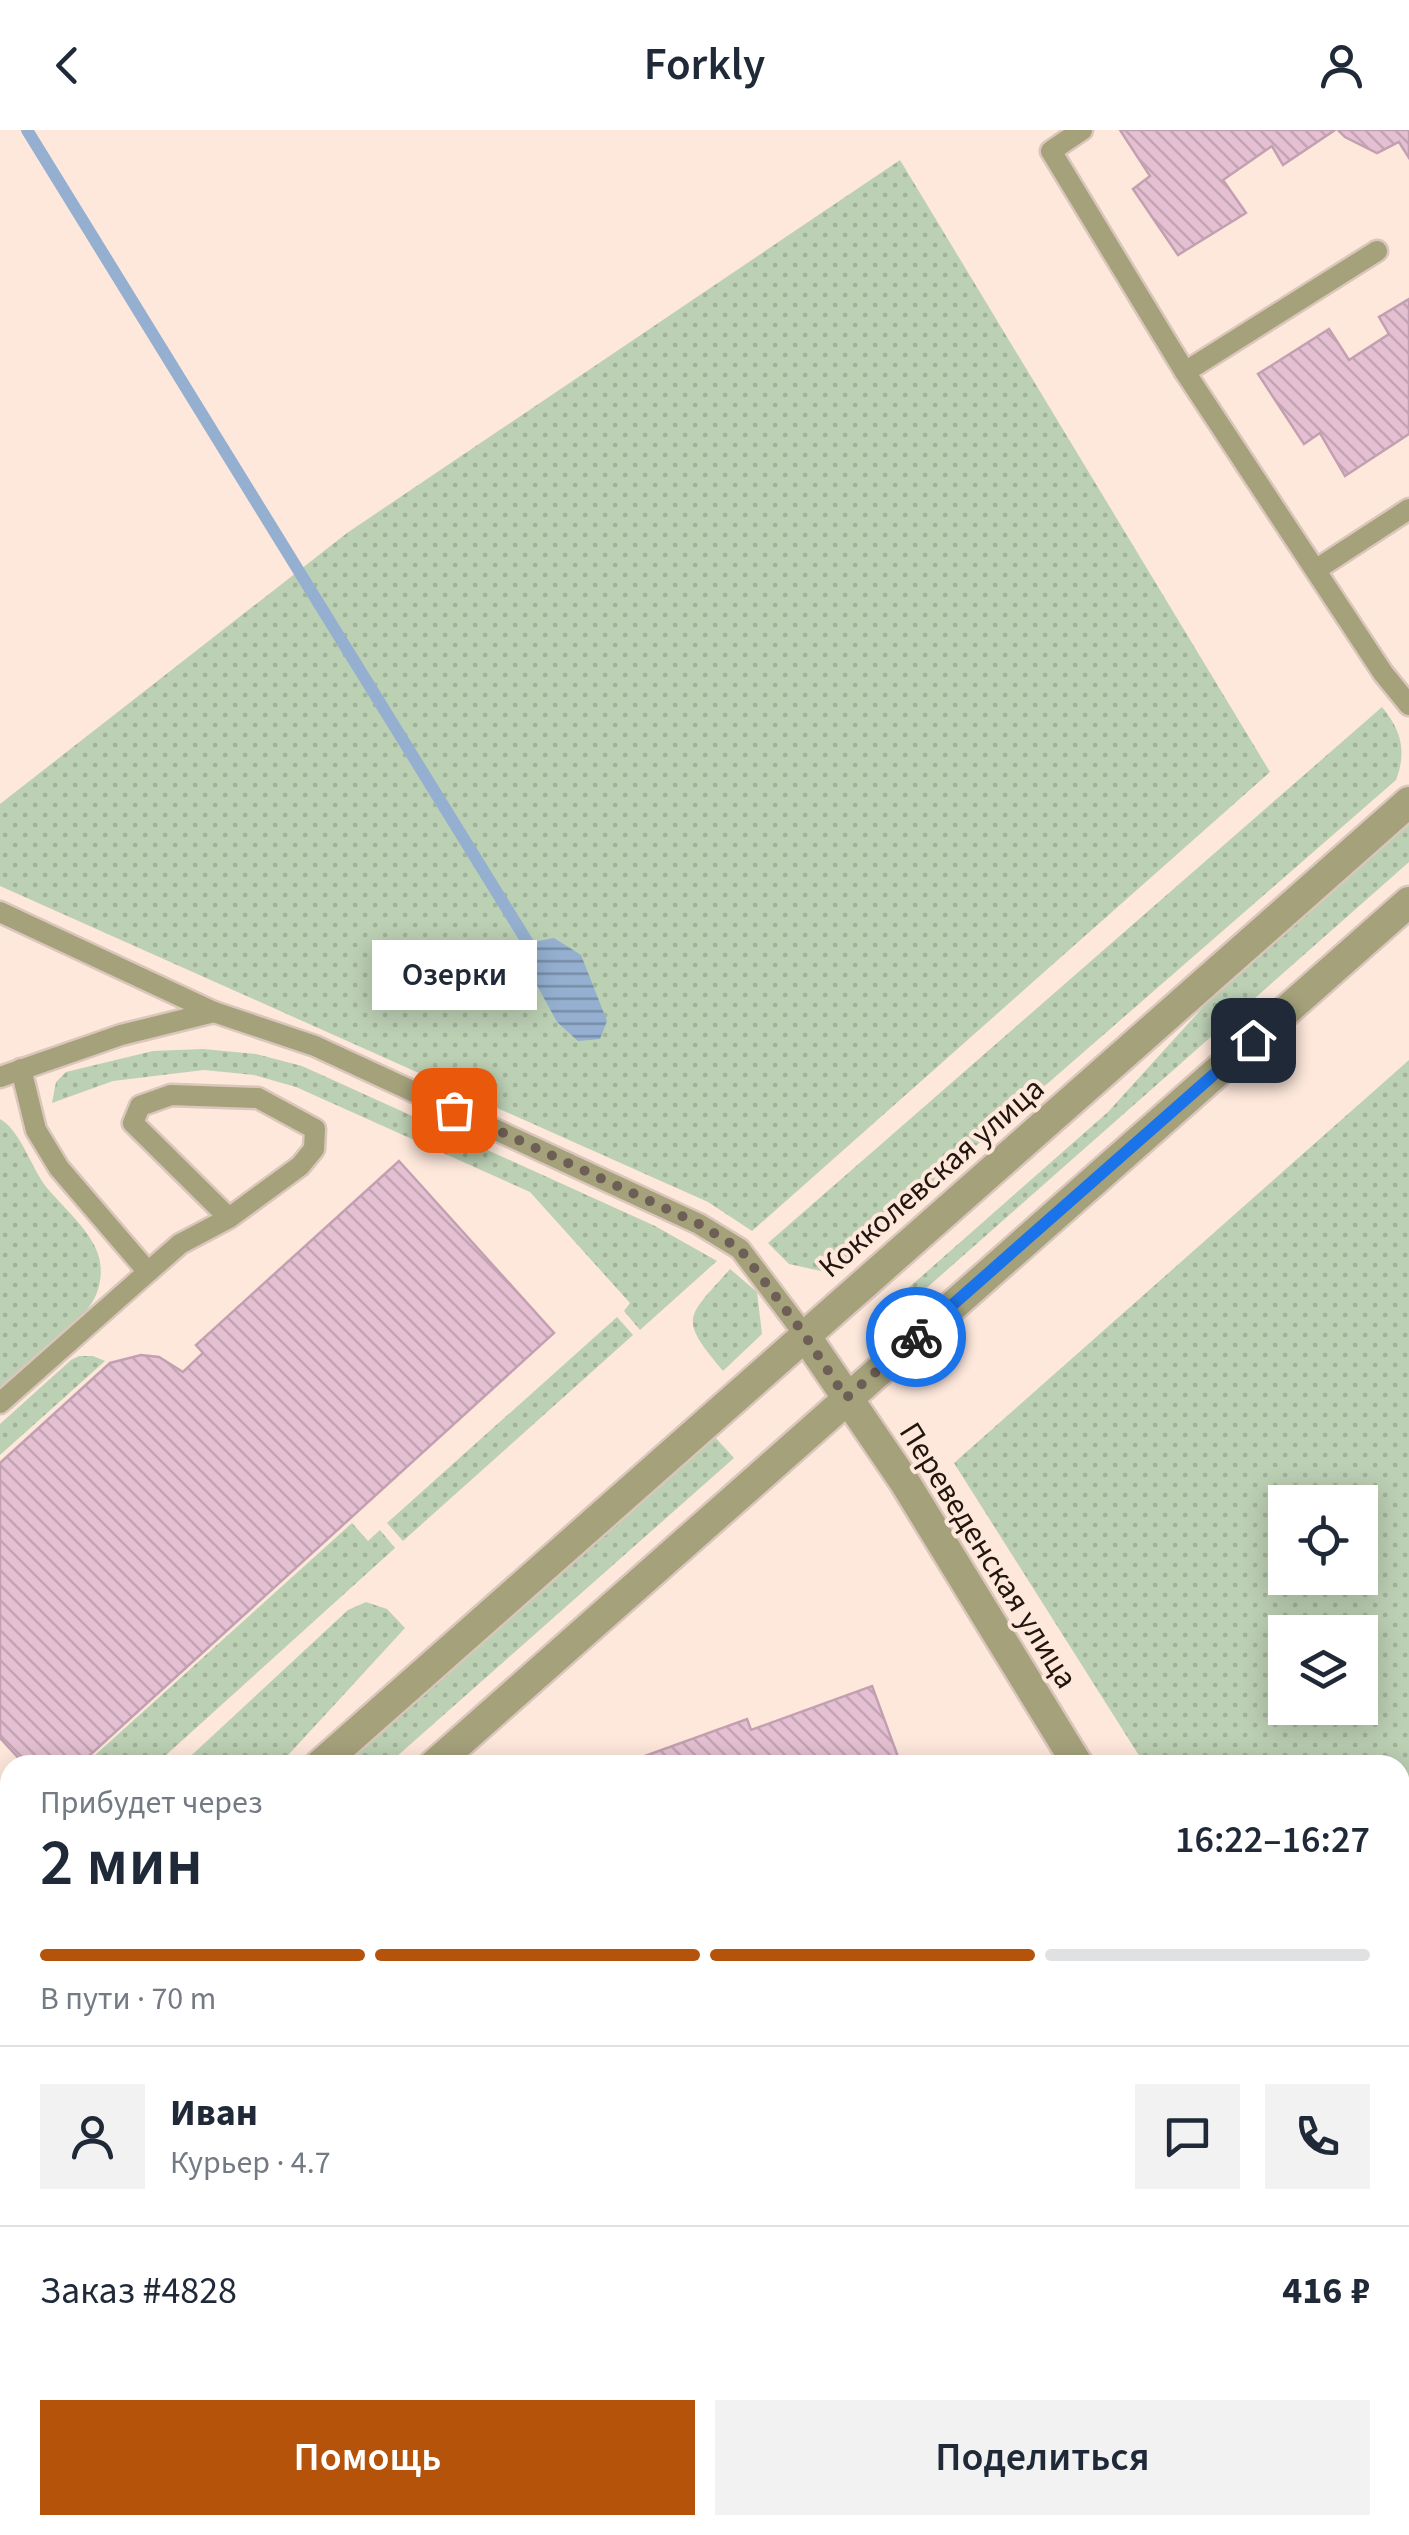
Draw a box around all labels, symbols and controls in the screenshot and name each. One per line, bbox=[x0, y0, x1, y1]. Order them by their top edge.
text: Forkly bbox=[644, 33, 765, 97]
icon: back bbox=[40, 38, 95, 93]
icon: person bbox=[1314, 38, 1369, 93]
callout: Озерки bbox=[372, 940, 536, 1010]
text: Озерки bbox=[402, 952, 507, 998]
pin bbox=[1211, 998, 1296, 1083]
icon: home bbox=[1226, 1013, 1281, 1068]
street label: Кокколевская улица bbox=[809, 1067, 1055, 1289]
pin bbox=[412, 1068, 497, 1153]
icon: bag bbox=[427, 1083, 482, 1138]
courier bbox=[866, 1287, 966, 1387]
icon: bike bbox=[889, 1310, 944, 1365]
street label: Переведенская улица bbox=[888, 1414, 1089, 1698]
map controls bbox=[1268, 1485, 1378, 1725]
button: locate bbox=[1268, 1485, 1378, 1595]
button: layers bbox=[1268, 1615, 1378, 1725]
text: Прибудет через bbox=[40, 1780, 263, 1826]
text: 16:22–16:27 bbox=[1175, 1813, 1370, 1867]
text: 2 мин bbox=[40, 1817, 203, 1910]
text: В пути · 70 m bbox=[40, 1976, 216, 2022]
button: person bbox=[40, 2084, 145, 2189]
button: chat bbox=[1135, 2084, 1240, 2189]
button: phone bbox=[1265, 2084, 1370, 2189]
text: Иван bbox=[170, 2086, 258, 2140]
text: Курьер · 4.7 bbox=[170, 2140, 331, 2186]
text: Заказ #4828 bbox=[40, 2264, 237, 2318]
text: 416 ₽ bbox=[1282, 2264, 1370, 2318]
button: Помощь bbox=[40, 2400, 695, 2515]
button: Поделиться bbox=[715, 2400, 1370, 2515]

